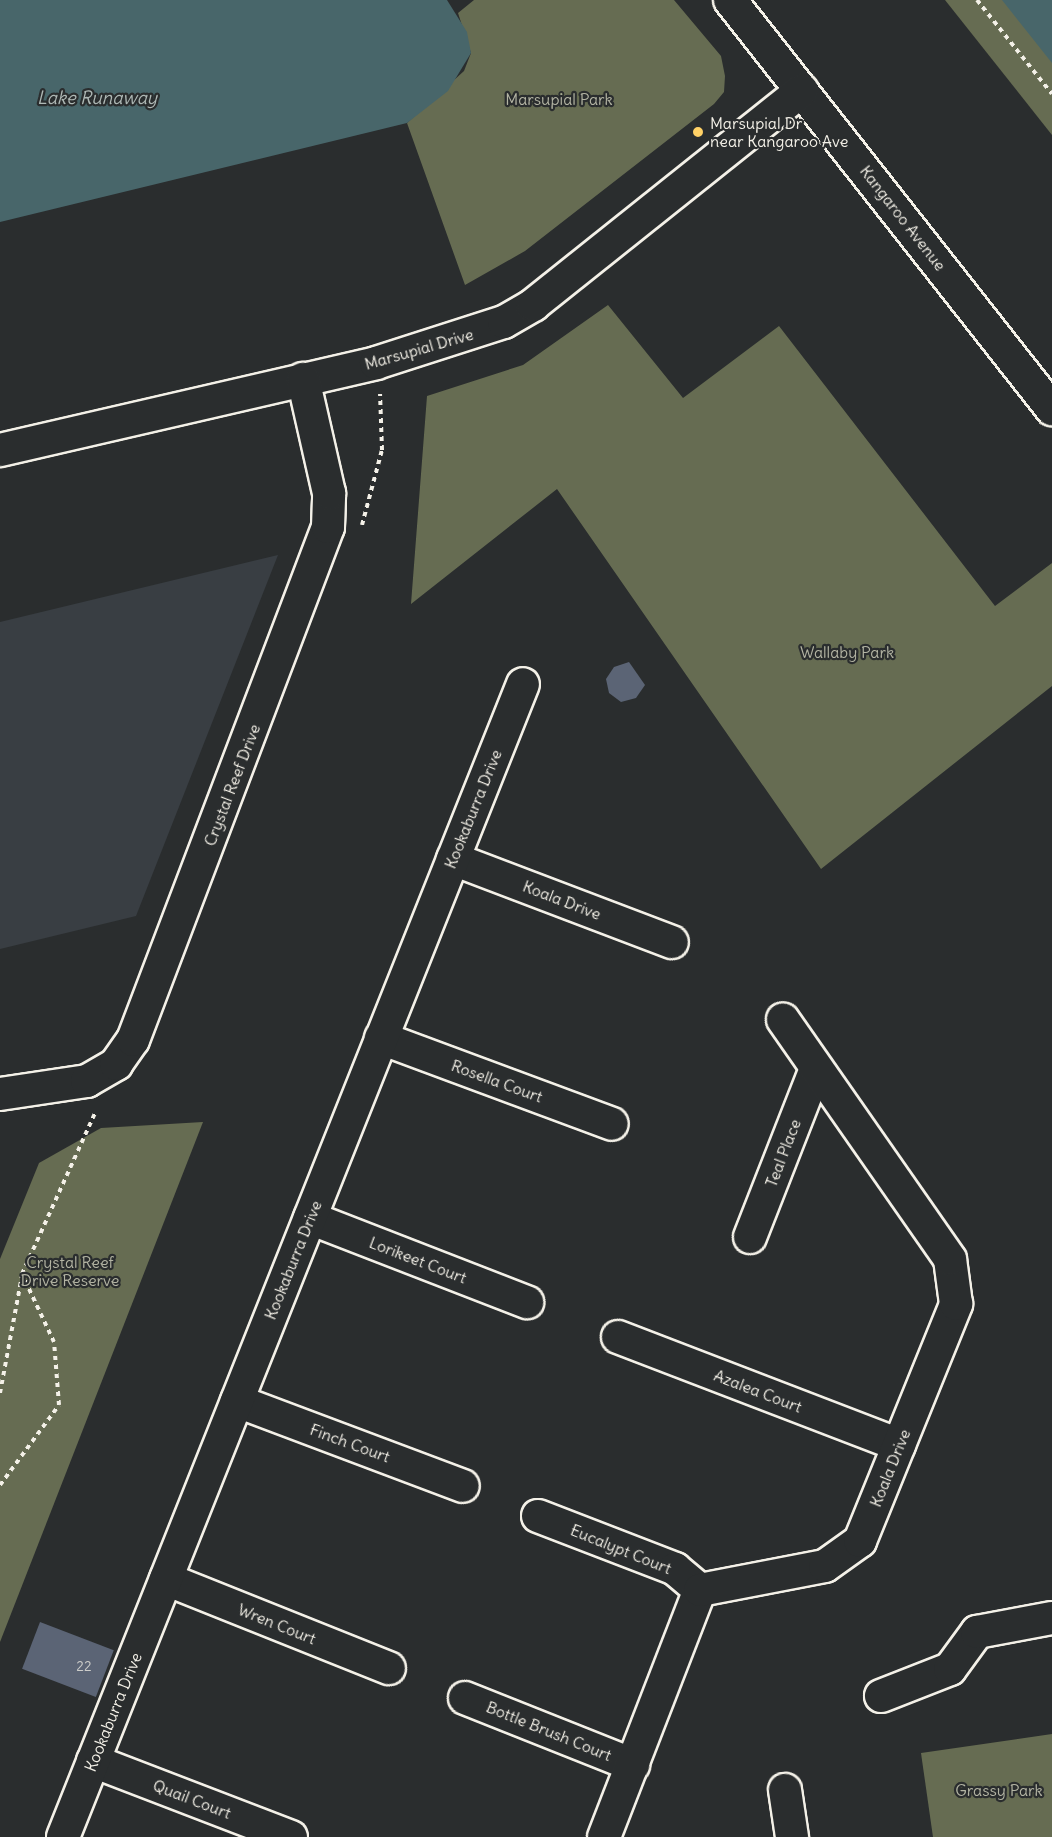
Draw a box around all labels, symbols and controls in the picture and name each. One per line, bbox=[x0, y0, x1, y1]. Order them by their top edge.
water label: Lake Runaway bbox=[37, 87, 157, 109]
park label: Marsupial Park bbox=[505, 89, 613, 109]
place label: Marsupial Dr near Kangaroo Ave bbox=[710, 113, 848, 151]
marker: Marsupial Dr near Kangaroo Ave bbox=[691, 125, 705, 139]
street label: Kangaroo Avenue bbox=[856, 162, 950, 274]
street label: Marsupial Drive bbox=[362, 324, 476, 374]
park label: Wallaby Park bbox=[800, 642, 894, 662]
street label: Crystal Reef Drive bbox=[200, 721, 264, 849]
street label: Kookaburra Drive bbox=[440, 747, 506, 871]
street label: Koala Drive bbox=[520, 876, 604, 924]
street label: Rosella Court bbox=[449, 1056, 545, 1106]
street label: Teal Place bbox=[761, 1116, 805, 1190]
street label: Kookaburra Drive bbox=[260, 1198, 326, 1322]
street label: Lorikeet Court bbox=[367, 1233, 469, 1287]
park label: Crystal Reef Drive Reserve bbox=[21, 1252, 119, 1290]
street label: Azalea Court bbox=[711, 1365, 805, 1417]
street label: Finch Court bbox=[307, 1420, 393, 1466]
street label: Koala Drive bbox=[866, 1426, 914, 1510]
street label: Eucalypt Court bbox=[568, 1520, 674, 1578]
street label: Wren Court bbox=[235, 1600, 319, 1648]
street label: Kookaburra Drive bbox=[80, 1650, 146, 1774]
house number: 22 bbox=[76, 1658, 92, 1674]
street label: Bottle Brush Court bbox=[484, 1697, 614, 1765]
street label: Quail Court bbox=[150, 1775, 234, 1823]
park label: Grassy Park bbox=[955, 1780, 1043, 1800]

